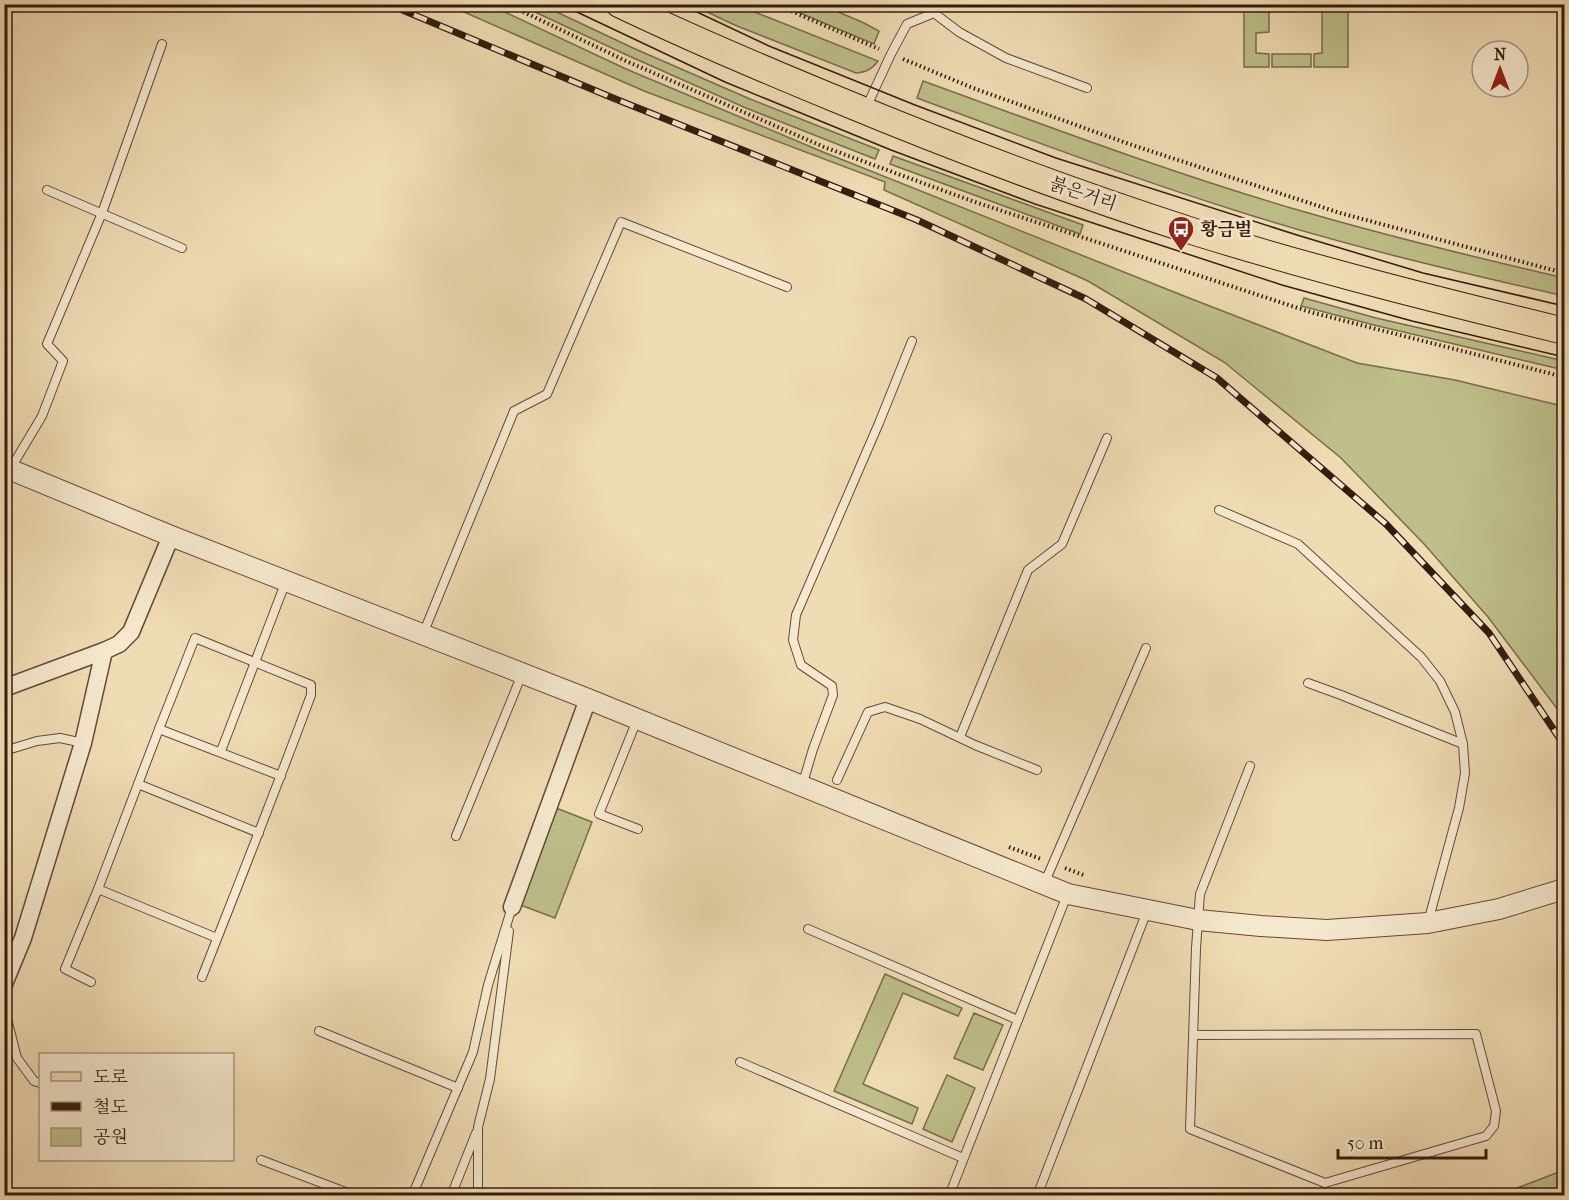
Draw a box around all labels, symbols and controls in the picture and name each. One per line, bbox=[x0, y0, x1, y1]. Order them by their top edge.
north arrow bbox=[1470, 39, 1530, 99]
text: N bbox=[1494, 45, 1507, 64]
street label: 붉은거리 bbox=[1047, 173, 1119, 215]
bus stop icon: 황금벌 bbox=[1166, 214, 1196, 252]
place label: 황금벌 bbox=[1200, 219, 1252, 240]
legend bbox=[39, 1053, 234, 1161]
text: 도로 bbox=[93, 1067, 128, 1088]
text: 철도 bbox=[93, 1097, 128, 1118]
scale bar bbox=[1338, 1122, 1486, 1160]
text: 공원 bbox=[93, 1127, 128, 1148]
text: 50 m bbox=[1347, 1133, 1384, 1154]

